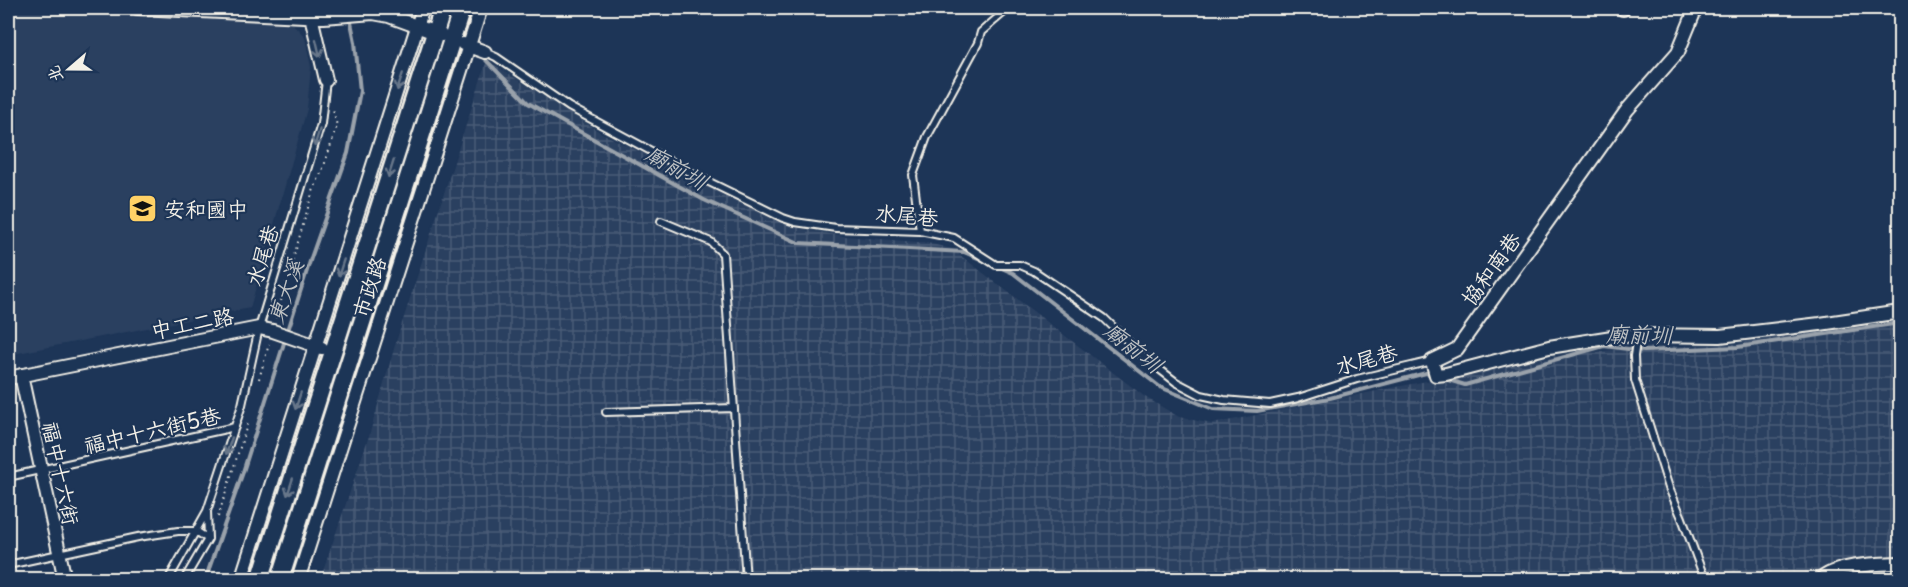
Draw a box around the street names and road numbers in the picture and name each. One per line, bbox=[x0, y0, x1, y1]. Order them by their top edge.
street label: 水尾巷 bbox=[874, 195, 940, 233]
street label: 水尾巷 bbox=[236, 220, 286, 290]
street label: 協和南巷 bbox=[1452, 225, 1528, 311]
street label: 市政路 bbox=[343, 252, 393, 322]
street label: 中工二路 bbox=[148, 298, 236, 346]
street label: 水尾巷 bbox=[1331, 334, 1401, 382]
street label: 福中十六街5巷 bbox=[80, 398, 224, 460]
street label: 福中十六街 bbox=[35, 418, 89, 528]

